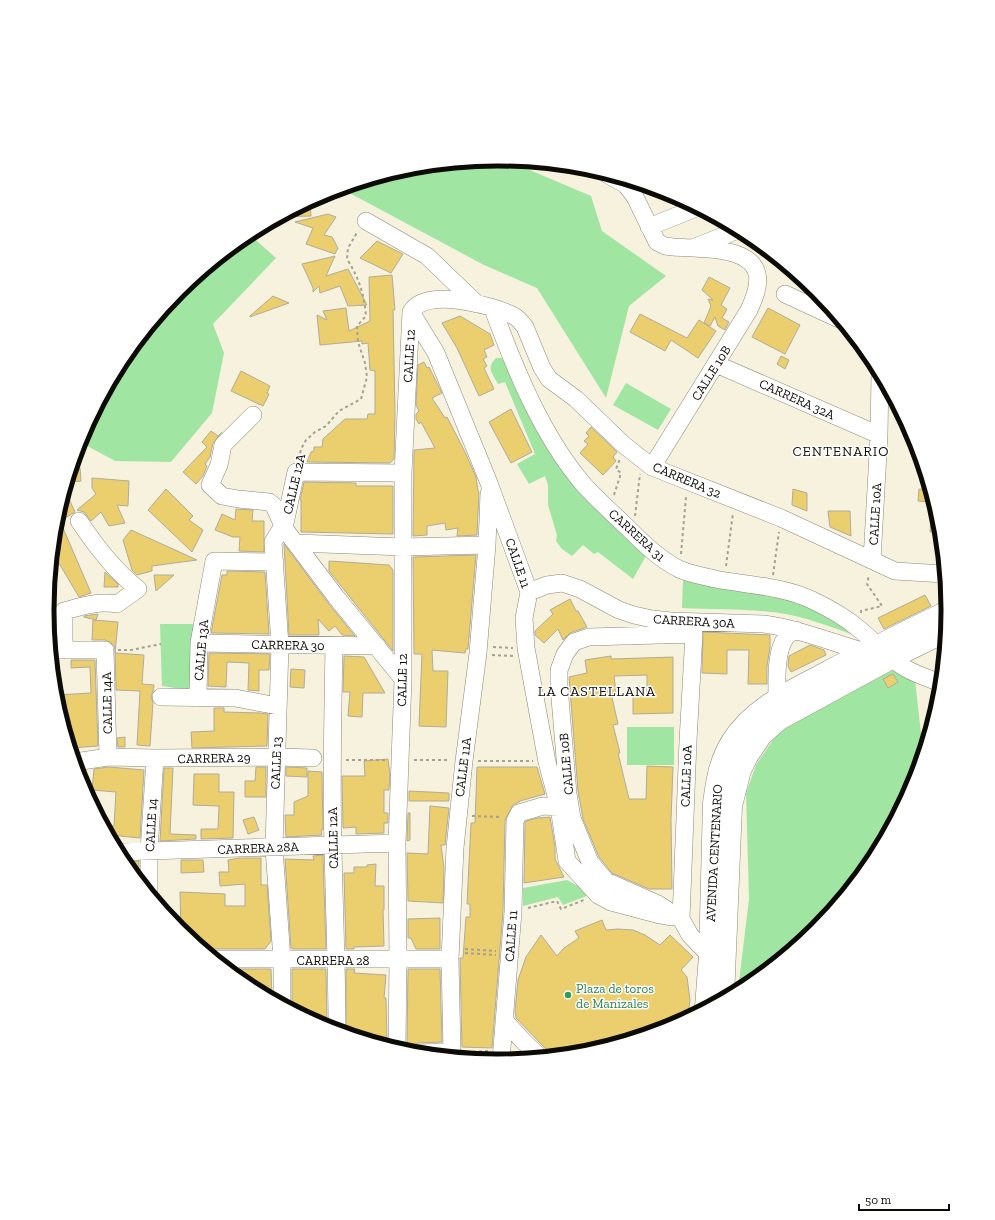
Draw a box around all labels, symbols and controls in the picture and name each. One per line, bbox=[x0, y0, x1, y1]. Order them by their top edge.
street label: CALLE 12 bbox=[400, 329, 418, 383]
street label: CALLE 10B bbox=[688, 343, 734, 403]
street label: CARRERA 32A bbox=[757, 376, 838, 423]
district label: CENTENARIO bbox=[793, 443, 889, 460]
street label: CALLE 12A bbox=[280, 452, 308, 516]
street label: CARRERA 32 bbox=[651, 459, 724, 501]
street label: CALLE 10A bbox=[866, 482, 884, 546]
street label: CARRERA 31 bbox=[606, 506, 668, 564]
street label: CALLE 11 bbox=[503, 536, 533, 590]
street label: CARRERA 30A bbox=[653, 611, 736, 631]
street label: CALLE 13A bbox=[191, 618, 211, 681]
street label: CARRERA 30 bbox=[251, 637, 325, 653]
street label: CALLE 12 bbox=[394, 653, 410, 707]
street label: CALLE 14A bbox=[99, 671, 115, 734]
district label: LA CASTELLANA bbox=[538, 683, 656, 700]
street label: CALLE 10B bbox=[556, 732, 576, 796]
street label: CALLE 13 bbox=[268, 736, 284, 790]
street label: CALLE 11A bbox=[452, 736, 474, 798]
street label: CALLE 10A bbox=[677, 744, 695, 807]
street label: CARRERA 29 bbox=[177, 750, 251, 766]
street label: AVENIDA CENTENARIO bbox=[703, 784, 725, 922]
street label: CALLE 14 bbox=[142, 798, 160, 852]
street label: CALLE 12A bbox=[325, 806, 341, 869]
street label: CARRERA 28A bbox=[217, 839, 300, 857]
street label: CALLE 11 bbox=[502, 910, 520, 962]
street label: CARRERA 28 bbox=[296, 953, 370, 968]
place label: Plaza de toros de Manizales bbox=[576, 981, 654, 1011]
marker: Plaza de toros de Manizales bbox=[563, 990, 573, 1000]
scale bar bbox=[859, 1186, 949, 1212]
text: 50 m bbox=[865, 1193, 892, 1207]

